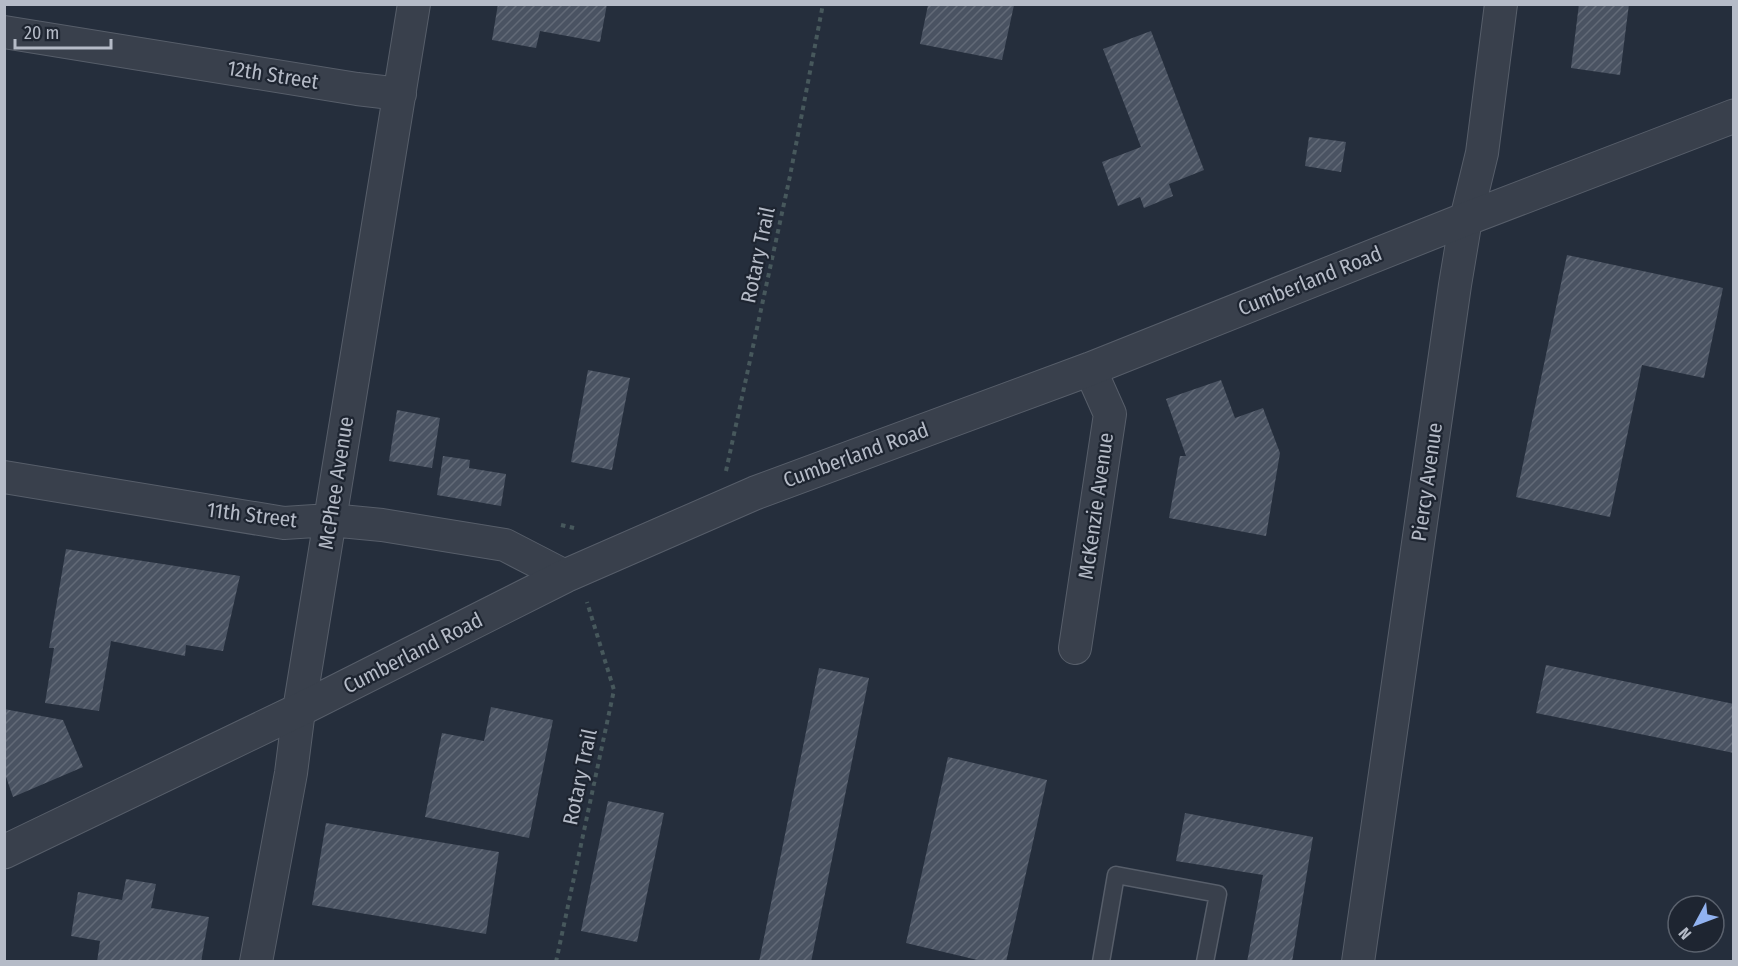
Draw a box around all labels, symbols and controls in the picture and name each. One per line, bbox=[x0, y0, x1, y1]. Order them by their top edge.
scale bar bbox=[15, 12, 111, 50]
text: 20 m bbox=[24, 22, 59, 44]
street label: 12th Street bbox=[226, 55, 321, 95]
street label: Rotary Trail bbox=[735, 204, 781, 305]
street label: Cumberland Road bbox=[1234, 240, 1386, 322]
street label: McPhee Avenue bbox=[313, 415, 359, 551]
street label: Cumberland Road bbox=[780, 417, 932, 493]
street label: Piercy Avenue bbox=[1406, 421, 1448, 543]
street label: McKenzie Avenue bbox=[1073, 431, 1119, 581]
street label: 11th Street bbox=[205, 497, 299, 533]
street label: Cumberland Road bbox=[339, 607, 487, 699]
street label: Rotary Trail bbox=[557, 726, 603, 827]
north arrow bbox=[1666, 894, 1726, 954]
text: N bbox=[1675, 924, 1695, 943]

